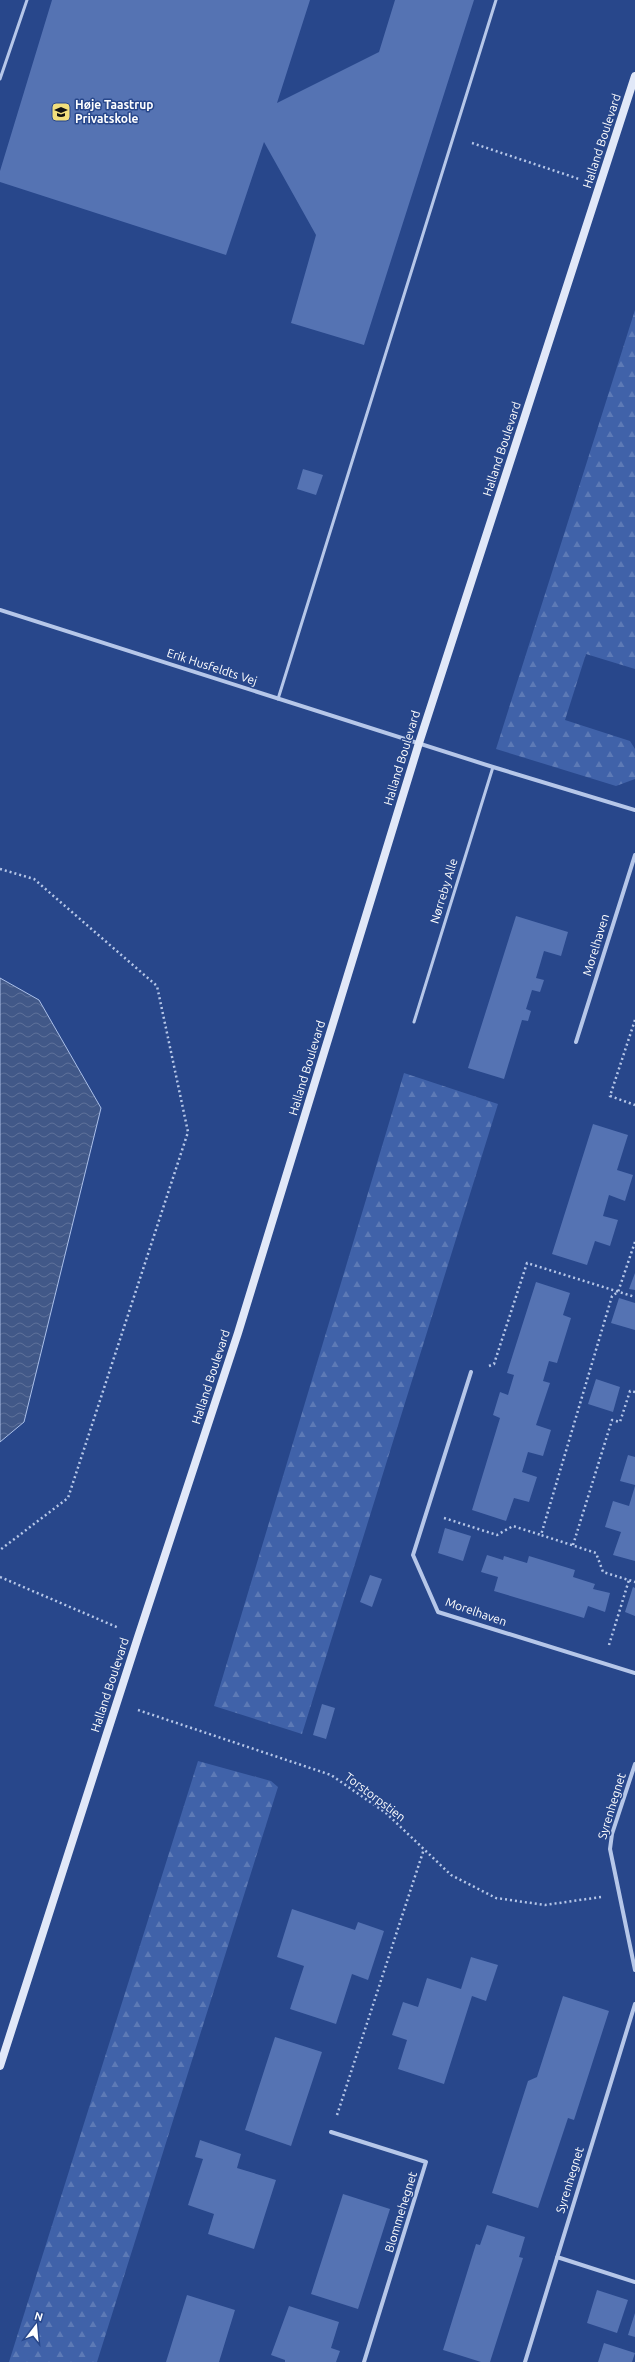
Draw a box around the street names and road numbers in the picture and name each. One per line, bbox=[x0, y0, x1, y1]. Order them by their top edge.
street label: Halland Boulevard bbox=[580, 92, 623, 190]
street label: Halland Boulevard bbox=[480, 400, 523, 498]
street label: Erik Husfeldts Vej bbox=[165, 646, 259, 687]
street label: Halland Boulevard bbox=[381, 709, 422, 807]
street label: Nørreby Alle bbox=[427, 857, 460, 925]
street label: Morelhaven bbox=[580, 912, 611, 977]
street label: Halland Boulevard bbox=[286, 1019, 327, 1117]
street label: Halland Boulevard bbox=[189, 1328, 232, 1426]
street label: Morelhaven bbox=[444, 1595, 509, 1628]
street label: Halland Boulevard bbox=[88, 1636, 131, 1734]
street label: Torstorpstien bbox=[342, 1770, 408, 1824]
street label: Syrenhegnet bbox=[595, 1771, 628, 1841]
street label: Syrenhegnet bbox=[553, 2145, 586, 2215]
street label: Blommehegnet bbox=[382, 2170, 419, 2254]

